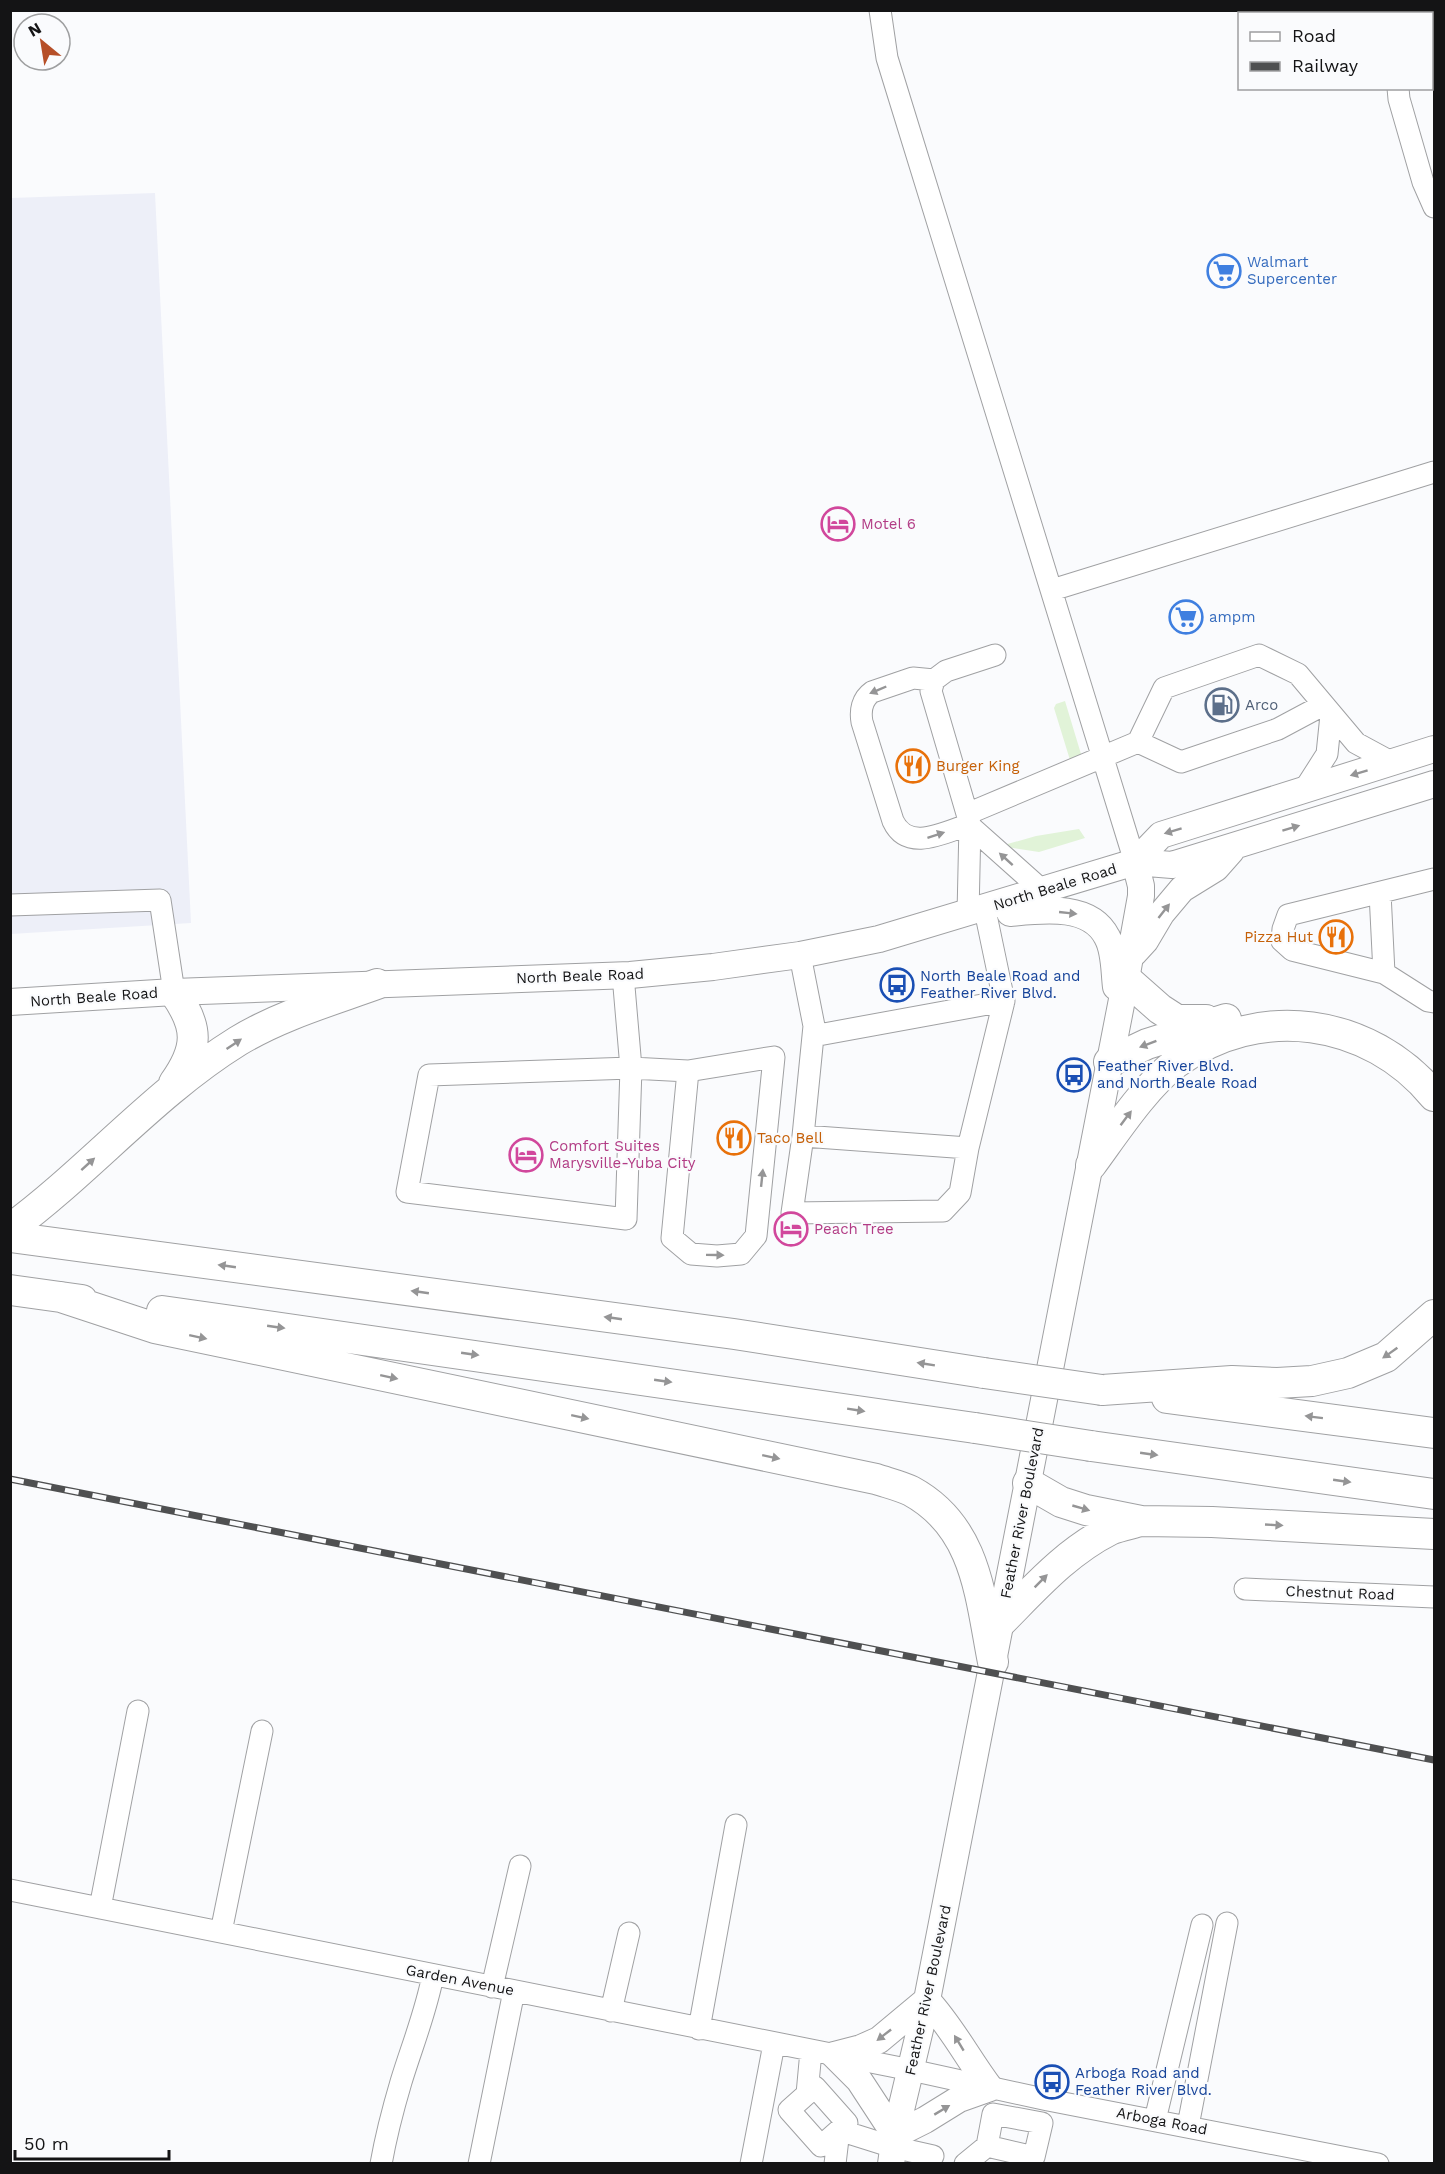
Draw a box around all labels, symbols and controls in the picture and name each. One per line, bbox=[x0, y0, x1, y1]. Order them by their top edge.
north arrow bbox=[12, 12, 72, 72]
legend bbox=[1238, 12, 1433, 90]
text: N bbox=[25, 18, 45, 41]
text: Road bbox=[1292, 25, 1336, 46]
text: Railway bbox=[1292, 55, 1359, 76]
supermarket icon: Walmart Supercenter bbox=[1206, 253, 1242, 289]
place label: Walmart Supercenter bbox=[1247, 253, 1337, 288]
hotel icon: Motel 6 bbox=[820, 506, 856, 542]
place label: Motel 6 bbox=[861, 515, 916, 533]
supermarket icon: ampm bbox=[1168, 599, 1204, 635]
place label: ampm bbox=[1209, 608, 1256, 626]
one-way arrow bbox=[868, 685, 886, 695]
fuel station icon: Arco bbox=[1204, 687, 1240, 723]
place label: Arco bbox=[1245, 696, 1278, 714]
restaurant icon: Burger King bbox=[895, 748, 931, 784]
place label: Burger King bbox=[936, 757, 1019, 775]
one-way arrow bbox=[1350, 769, 1368, 778]
one-way arrow bbox=[1282, 823, 1300, 833]
one-way arrow bbox=[1164, 827, 1182, 836]
one-way arrow bbox=[927, 830, 945, 839]
one-way arrow bbox=[999, 852, 1014, 866]
street label: North Beale Road bbox=[991, 860, 1119, 914]
one-way arrow bbox=[1158, 903, 1171, 919]
one-way arrow bbox=[1058, 908, 1077, 917]
restaurant icon: Pizza Hut bbox=[1318, 919, 1354, 955]
place label: Pizza Hut bbox=[1244, 928, 1314, 946]
street label: North Beale Road bbox=[516, 965, 644, 987]
bus stop icon: North Beale Road and Feather River Blvd. bbox=[879, 967, 915, 1003]
place label: North Beale Road and Feather River Blvd. bbox=[920, 967, 1080, 1002]
street label: North Beale Road bbox=[29, 984, 159, 1010]
one-way arrow bbox=[226, 1039, 242, 1050]
one-way arrow bbox=[1139, 1040, 1157, 1049]
bus stop icon: Feather River Blvd. and North Beale Road bbox=[1056, 1057, 1092, 1093]
place label: Feather River Blvd. and North Beale Road bbox=[1097, 1057, 1257, 1092]
one-way arrow bbox=[1120, 1111, 1132, 1126]
restaurant icon: Taco Bell bbox=[716, 1120, 752, 1156]
place label: Taco Bell bbox=[757, 1129, 824, 1147]
hotel icon: Comfort Suites Marysville-Yuba City bbox=[508, 1137, 544, 1173]
place label: Comfort Suites Marysville-Yuba City bbox=[549, 1137, 696, 1172]
one-way arrow bbox=[80, 1158, 95, 1171]
one-way arrow bbox=[757, 1168, 766, 1187]
hotel icon: Peach Tree bbox=[773, 1211, 809, 1247]
place label: Peach Tree bbox=[814, 1220, 894, 1238]
one-way arrow bbox=[706, 1251, 725, 1260]
one-way arrow bbox=[217, 1261, 236, 1270]
one-way arrow bbox=[410, 1287, 429, 1296]
one-way arrow bbox=[604, 1313, 623, 1323]
one-way arrow bbox=[267, 1322, 286, 1331]
one-way arrow bbox=[189, 1333, 208, 1342]
one-way arrow bbox=[1382, 1347, 1398, 1358]
one-way arrow bbox=[460, 1349, 479, 1358]
one-way arrow bbox=[916, 1360, 935, 1369]
one-way arrow bbox=[379, 1373, 398, 1382]
one-way arrow bbox=[653, 1377, 672, 1386]
one-way arrow bbox=[846, 1406, 865, 1415]
one-way arrow bbox=[1304, 1412, 1323, 1422]
one-way arrow bbox=[570, 1413, 589, 1422]
street label: Feather River Boulevard bbox=[997, 1426, 1047, 1600]
one-way arrow bbox=[1139, 1450, 1158, 1459]
one-way arrow bbox=[761, 1453, 780, 1462]
one-way arrow bbox=[1332, 1477, 1351, 1486]
one-way arrow bbox=[1072, 1504, 1090, 1513]
one-way arrow bbox=[1265, 1521, 1284, 1530]
one-way arrow bbox=[1034, 1575, 1048, 1589]
street label: Chestnut Road bbox=[1285, 1582, 1395, 1604]
street label: Feather River Boulevard bbox=[901, 1903, 955, 2077]
street label: Garden Avenue bbox=[404, 1961, 516, 1999]
one-way arrow bbox=[876, 2028, 892, 2041]
one-way arrow bbox=[954, 2035, 965, 2051]
bus stop icon: Arboga Road and Feather River Blvd. bbox=[1034, 2064, 1070, 2100]
place label: Arboga Road and Feather River Blvd. bbox=[1075, 2064, 1212, 2099]
street label: Arboga Road bbox=[1115, 2103, 1209, 2139]
one-way arrow bbox=[934, 2104, 950, 2115]
scale bar bbox=[15, 2123, 170, 2161]
text: 50 m bbox=[24, 2133, 69, 2154]

